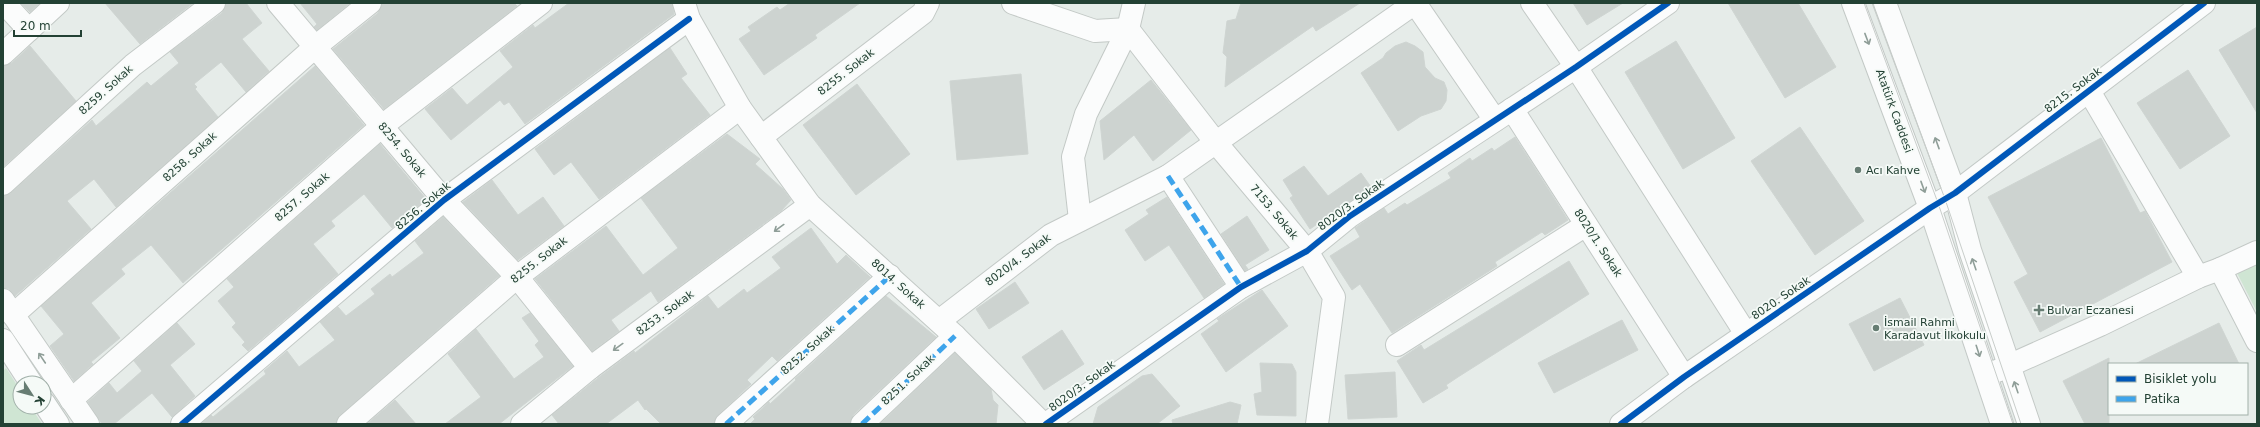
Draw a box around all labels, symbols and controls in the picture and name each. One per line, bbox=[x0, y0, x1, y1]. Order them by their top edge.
scale bar bbox=[14, 12, 81, 38]
text: 20 m bbox=[20, 19, 51, 33]
one-way arrow bbox=[1864, 33, 1872, 45]
street label: 8255. Sokak bbox=[815, 46, 877, 98]
street label: 8259. Sokak bbox=[76, 62, 136, 118]
street label: 8215. Sokak bbox=[2042, 64, 2105, 116]
street label: Atatürk Caddesi bbox=[1873, 67, 1915, 155]
street label: 8254. Sokak bbox=[375, 120, 429, 181]
street label: 8258. Sokak bbox=[160, 129, 220, 185]
one-way arrow bbox=[1933, 137, 1940, 150]
place label: Acı Kahve bbox=[1866, 164, 1920, 177]
marker: Acı Kahve bbox=[1853, 165, 1863, 175]
street label: 8257. Sokak bbox=[272, 169, 332, 224]
street label: 8020/3. Sokak bbox=[1315, 176, 1387, 233]
street label: 8256. Sokak bbox=[393, 179, 454, 233]
one-way arrow bbox=[1919, 181, 1927, 193]
street label: 7153. Sokak bbox=[1247, 182, 1301, 243]
street label: 8020/1. Sokak bbox=[1571, 206, 1625, 280]
one-way arrow bbox=[774, 224, 785, 233]
street label: 8020/4. Sokak bbox=[983, 231, 1054, 289]
street label: 8255. Sokak bbox=[508, 234, 570, 286]
street label: 8014. Sokak bbox=[868, 256, 928, 312]
one-way arrow bbox=[1970, 258, 1978, 270]
street label: 8020. Sokak bbox=[1749, 273, 1813, 322]
street label: 8253. Sokak bbox=[634, 287, 697, 338]
place label: Bulvar Eczanesi bbox=[2047, 304, 2134, 317]
marker: Bulvar Eczanesi bbox=[2034, 305, 2044, 315]
place label: İsmail Rahmi Karadavut İlkokulu bbox=[1884, 316, 1986, 342]
street label: 8252. Sokak bbox=[778, 322, 838, 378]
marker: İsmail Rahmi Karadavut İlkokulu bbox=[1871, 323, 1881, 333]
one-way arrow bbox=[613, 343, 624, 352]
one-way arrow bbox=[1974, 345, 1982, 357]
one-way arrow bbox=[38, 352, 46, 363]
street label: 8251. Sokak bbox=[879, 352, 938, 408]
street label: 8020/3. Sokak bbox=[1046, 357, 1118, 414]
legend bbox=[2108, 363, 2248, 415]
text: Bisiklet yolu bbox=[2144, 372, 2217, 386]
north arrow bbox=[12, 375, 52, 415]
one-way arrow bbox=[2012, 381, 2019, 394]
text: Patika bbox=[2144, 392, 2180, 406]
text: K bbox=[32, 393, 47, 408]

